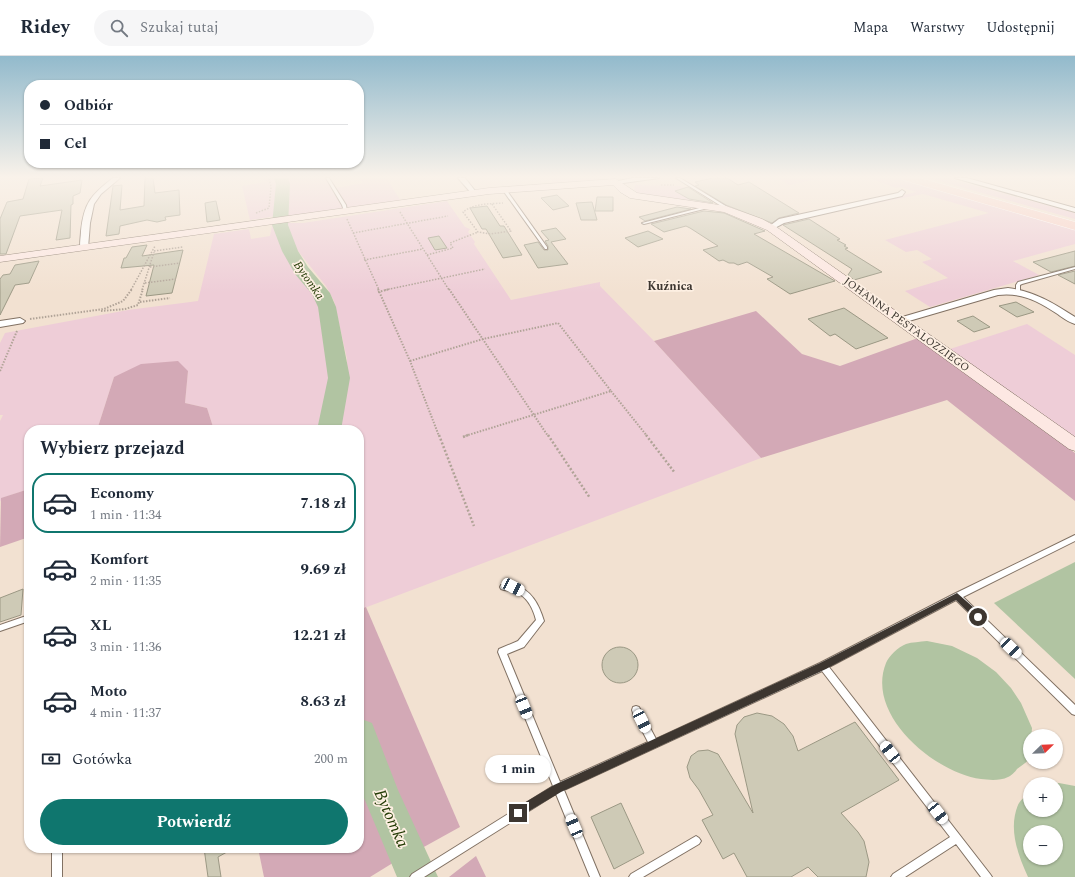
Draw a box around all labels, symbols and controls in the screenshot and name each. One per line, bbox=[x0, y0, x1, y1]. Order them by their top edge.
search box bbox=[94, 10, 374, 46]
text: Ridey bbox=[20, 13, 70, 42]
text: Szukaj tutaj bbox=[140, 16, 219, 39]
icon: search bbox=[108, 17, 130, 39]
text: Mapa bbox=[853, 17, 888, 38]
text: Warstwy bbox=[910, 17, 964, 38]
text: Udostępnij bbox=[986, 17, 1055, 38]
text: Odbiór bbox=[64, 94, 113, 117]
text: Cel bbox=[64, 132, 87, 155]
water label: Bytomka bbox=[288, 257, 329, 304]
street label: JOHANNA PESTALOZZIEGO bbox=[840, 273, 973, 376]
district label: Kuźnica bbox=[647, 277, 694, 296]
text: Wybierz przejazd bbox=[40, 435, 185, 462]
text: Economy bbox=[90, 482, 154, 505]
icon: car bbox=[42, 485, 78, 521]
text: 7.18 zł bbox=[301, 492, 346, 515]
text: 1 min · 11:34 bbox=[90, 505, 162, 525]
text: Komfort bbox=[90, 548, 149, 571]
icon: car bbox=[42, 551, 78, 587]
text: 9.69 zł bbox=[301, 558, 346, 581]
text: 2 min · 11:35 bbox=[90, 571, 162, 591]
car bbox=[500, 576, 526, 598]
route start bbox=[969, 608, 987, 626]
text: XL bbox=[90, 614, 111, 637]
icon: car bbox=[42, 617, 78, 653]
text: 12.21 zł bbox=[292, 624, 346, 647]
car bbox=[998, 635, 1024, 661]
text: 3 min · 11:36 bbox=[90, 637, 162, 657]
text: Moto bbox=[90, 680, 127, 703]
icon: car bbox=[42, 683, 78, 719]
text: 8.63 zł bbox=[301, 690, 346, 713]
car bbox=[514, 694, 534, 720]
text: 4 min · 11:37 bbox=[90, 703, 162, 723]
car bbox=[631, 708, 653, 734]
north arrow bbox=[1023, 729, 1063, 769]
map controls bbox=[1023, 729, 1063, 865]
car bbox=[878, 739, 902, 765]
icon: cash bbox=[40, 748, 62, 770]
text: Gotówka bbox=[72, 748, 132, 771]
text: 200 m bbox=[314, 749, 348, 769]
callout: 1 min bbox=[485, 755, 551, 783]
text: 1 min bbox=[501, 759, 535, 779]
button: + bbox=[1023, 777, 1063, 817]
water label: Bytomka bbox=[367, 785, 416, 852]
button: Potwierdź bbox=[40, 799, 348, 845]
car bbox=[926, 800, 950, 826]
route end bbox=[509, 804, 527, 822]
car bbox=[564, 813, 584, 839]
button: − bbox=[1023, 825, 1063, 865]

